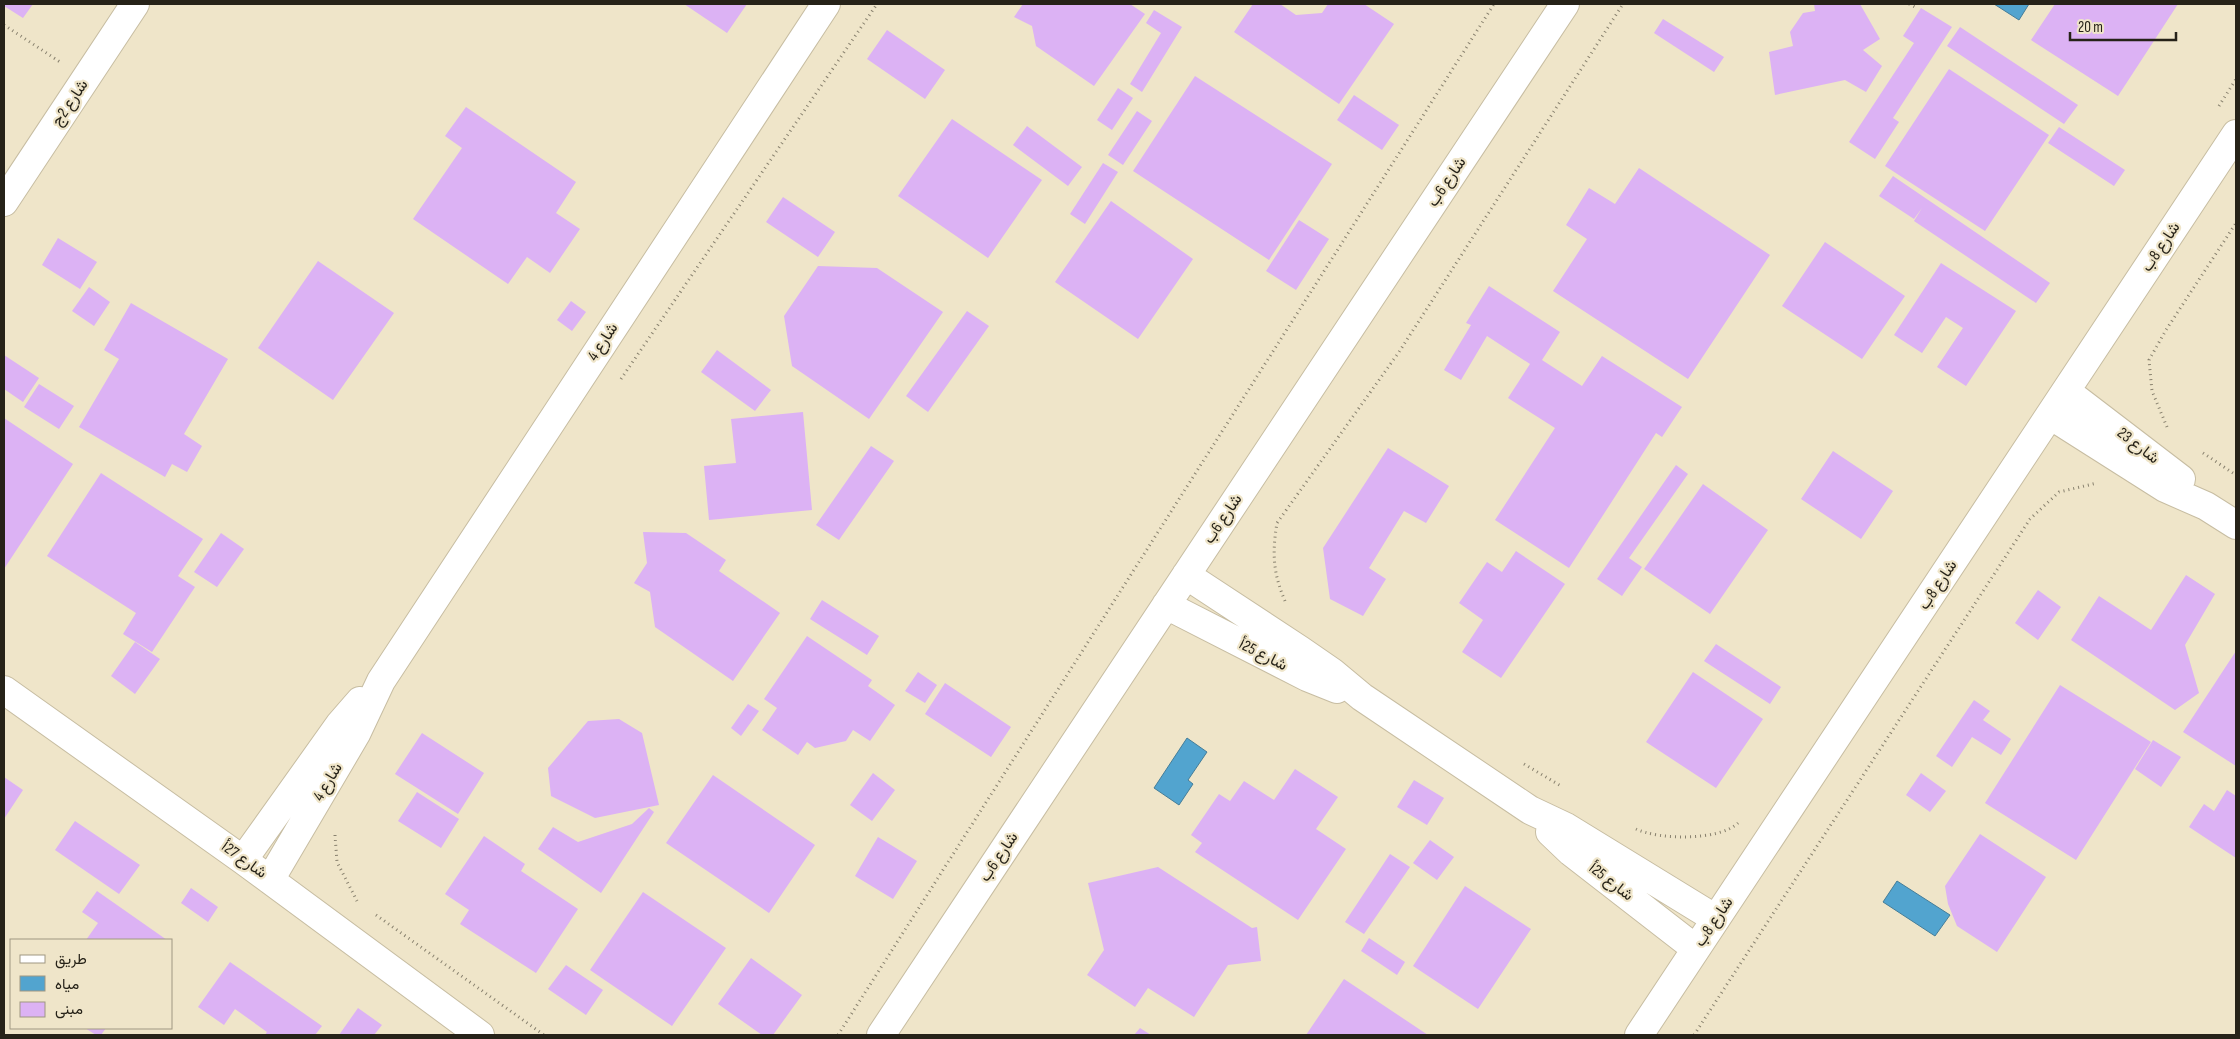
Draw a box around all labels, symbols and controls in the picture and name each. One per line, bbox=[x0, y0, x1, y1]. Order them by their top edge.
scale bar bbox=[2070, 10, 2176, 42]
text: 20 m bbox=[2078, 18, 2103, 37]
street label: شارع 2ج bbox=[48, 76, 93, 130]
street label: شارع 6ب bbox=[1424, 154, 1471, 211]
street label: شارع 8ب bbox=[2138, 219, 2185, 276]
street label: شارع 4 bbox=[584, 319, 623, 365]
street label: شارع 23 bbox=[2113, 424, 2163, 469]
street label: شارع 6ب bbox=[1200, 491, 1247, 548]
street label: شارع 8ب bbox=[1915, 557, 1962, 614]
street label: شارع 25أ bbox=[1235, 635, 1290, 676]
street label: شارع 4 bbox=[309, 759, 348, 805]
street label: شارع 6ب bbox=[976, 829, 1023, 886]
street label: شارع 27أ bbox=[217, 837, 270, 884]
street label: شارع 25أ bbox=[1584, 859, 1637, 906]
street label: شارع 8ب bbox=[1691, 894, 1738, 951]
legend bbox=[10, 939, 172, 1029]
text: طريق bbox=[55, 950, 87, 969]
text: مياه bbox=[55, 975, 79, 994]
text: مبنى bbox=[55, 1000, 83, 1019]

